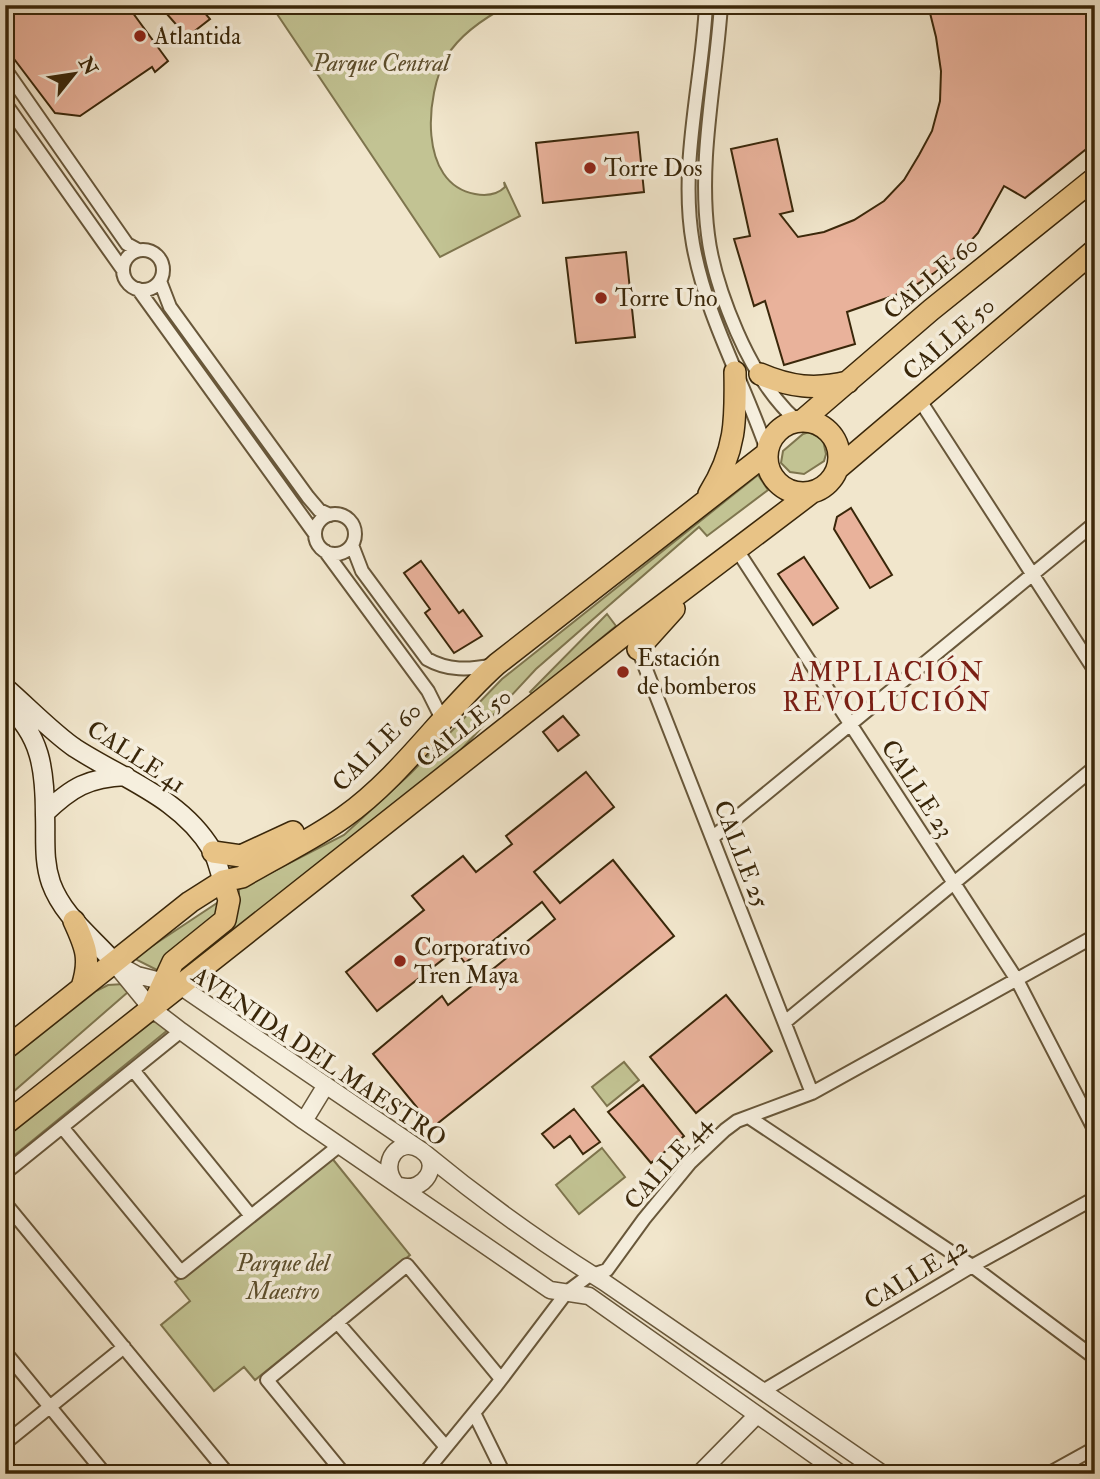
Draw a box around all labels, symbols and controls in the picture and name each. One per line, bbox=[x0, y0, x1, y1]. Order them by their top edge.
place label: Atlantida bbox=[153, 21, 242, 52]
marker: Atlantida bbox=[132, 28, 148, 44]
north arrow bbox=[38, 38, 108, 108]
park label: Parque Central bbox=[312, 48, 452, 79]
text: N bbox=[73, 52, 103, 80]
place label: Torre Dos bbox=[604, 153, 703, 184]
marker: Torre Dos bbox=[582, 160, 598, 176]
street label: CALLE 60 bbox=[877, 229, 985, 327]
place label: Torre Uno bbox=[615, 283, 718, 314]
marker: Torre Uno bbox=[593, 290, 609, 306]
street label: CALLE 50 bbox=[896, 290, 1002, 388]
place label: Estación de bomberos bbox=[637, 643, 756, 702]
district label: AMPLIACIÓN REVOLUCIÓN bbox=[782, 655, 992, 719]
marker: Estación de bomberos bbox=[615, 664, 631, 680]
street label: CALLE 50 bbox=[410, 681, 518, 775]
street label: CALLE 60 bbox=[326, 696, 428, 798]
street label: CALLE 41 bbox=[81, 714, 191, 800]
street label: CALLE 23 bbox=[874, 734, 960, 844]
street label: CALLE 25 bbox=[706, 796, 776, 913]
place label: Corporativo Tren Maya bbox=[414, 932, 530, 991]
marker: Corporativo Tren Maya bbox=[392, 953, 408, 969]
street label: AVENIDA DEL MAESTRO bbox=[185, 959, 452, 1154]
street label: CALLE 44 bbox=[618, 1109, 719, 1216]
street label: CALLE 42 bbox=[859, 1231, 973, 1317]
park label: Parque del Maestro bbox=[236, 1248, 332, 1307]

